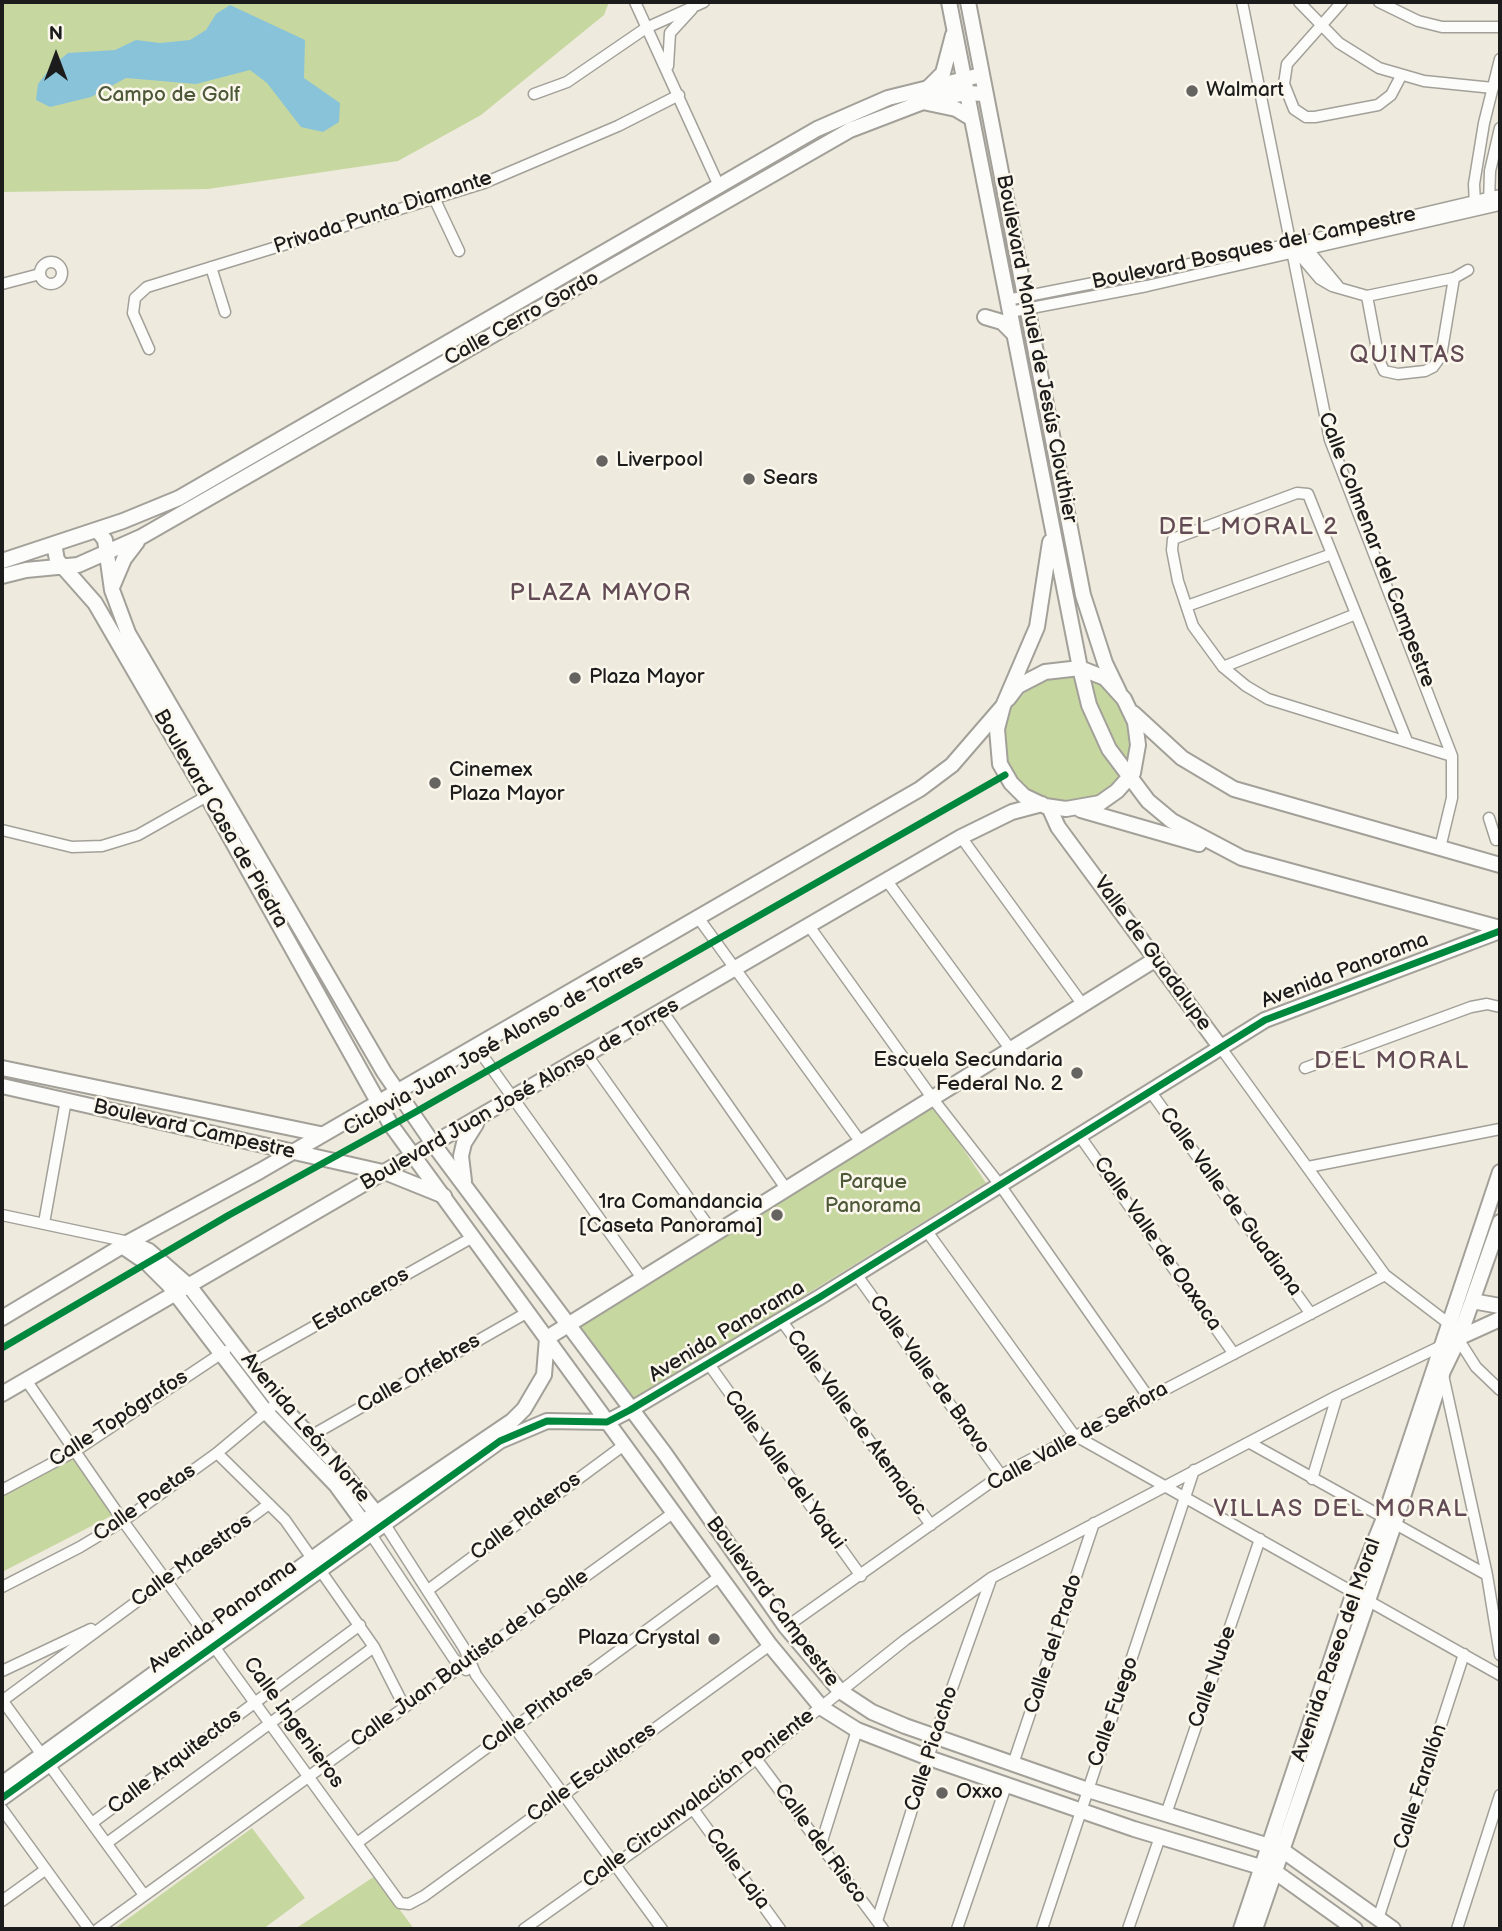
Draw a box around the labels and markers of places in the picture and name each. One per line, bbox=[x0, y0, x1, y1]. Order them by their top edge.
place label: Walmart bbox=[1206, 78, 1284, 104]
marker: Walmart bbox=[1184, 83, 1200, 99]
place label: Liverpool bbox=[616, 448, 703, 474]
marker: Liverpool bbox=[594, 453, 610, 469]
place label: Sears bbox=[763, 466, 818, 492]
marker: Sears bbox=[741, 471, 757, 487]
place label: Plaza Mayor bbox=[589, 665, 704, 691]
marker: Plaza Mayor bbox=[567, 670, 583, 686]
place label: Cinemex Plaza Mayor bbox=[449, 758, 564, 808]
marker: Cinemex Plaza Mayor bbox=[427, 775, 443, 791]
place label: Escuela Secundaria Federal No. 2 bbox=[873, 1048, 1063, 1098]
marker: Escuela Secundaria Federal No. 2 bbox=[1069, 1065, 1085, 1081]
place label: 1ra Comandancia [Caseta Panorama] bbox=[579, 1190, 763, 1240]
marker: 1ra Comandancia [Caseta Panorama] bbox=[769, 1207, 785, 1223]
place label: Plaza Crystal bbox=[577, 1626, 700, 1652]
marker: Plaza Crystal bbox=[706, 1631, 722, 1647]
place label: Oxxo bbox=[956, 1780, 1003, 1806]
marker: Oxxo bbox=[934, 1785, 950, 1801]

